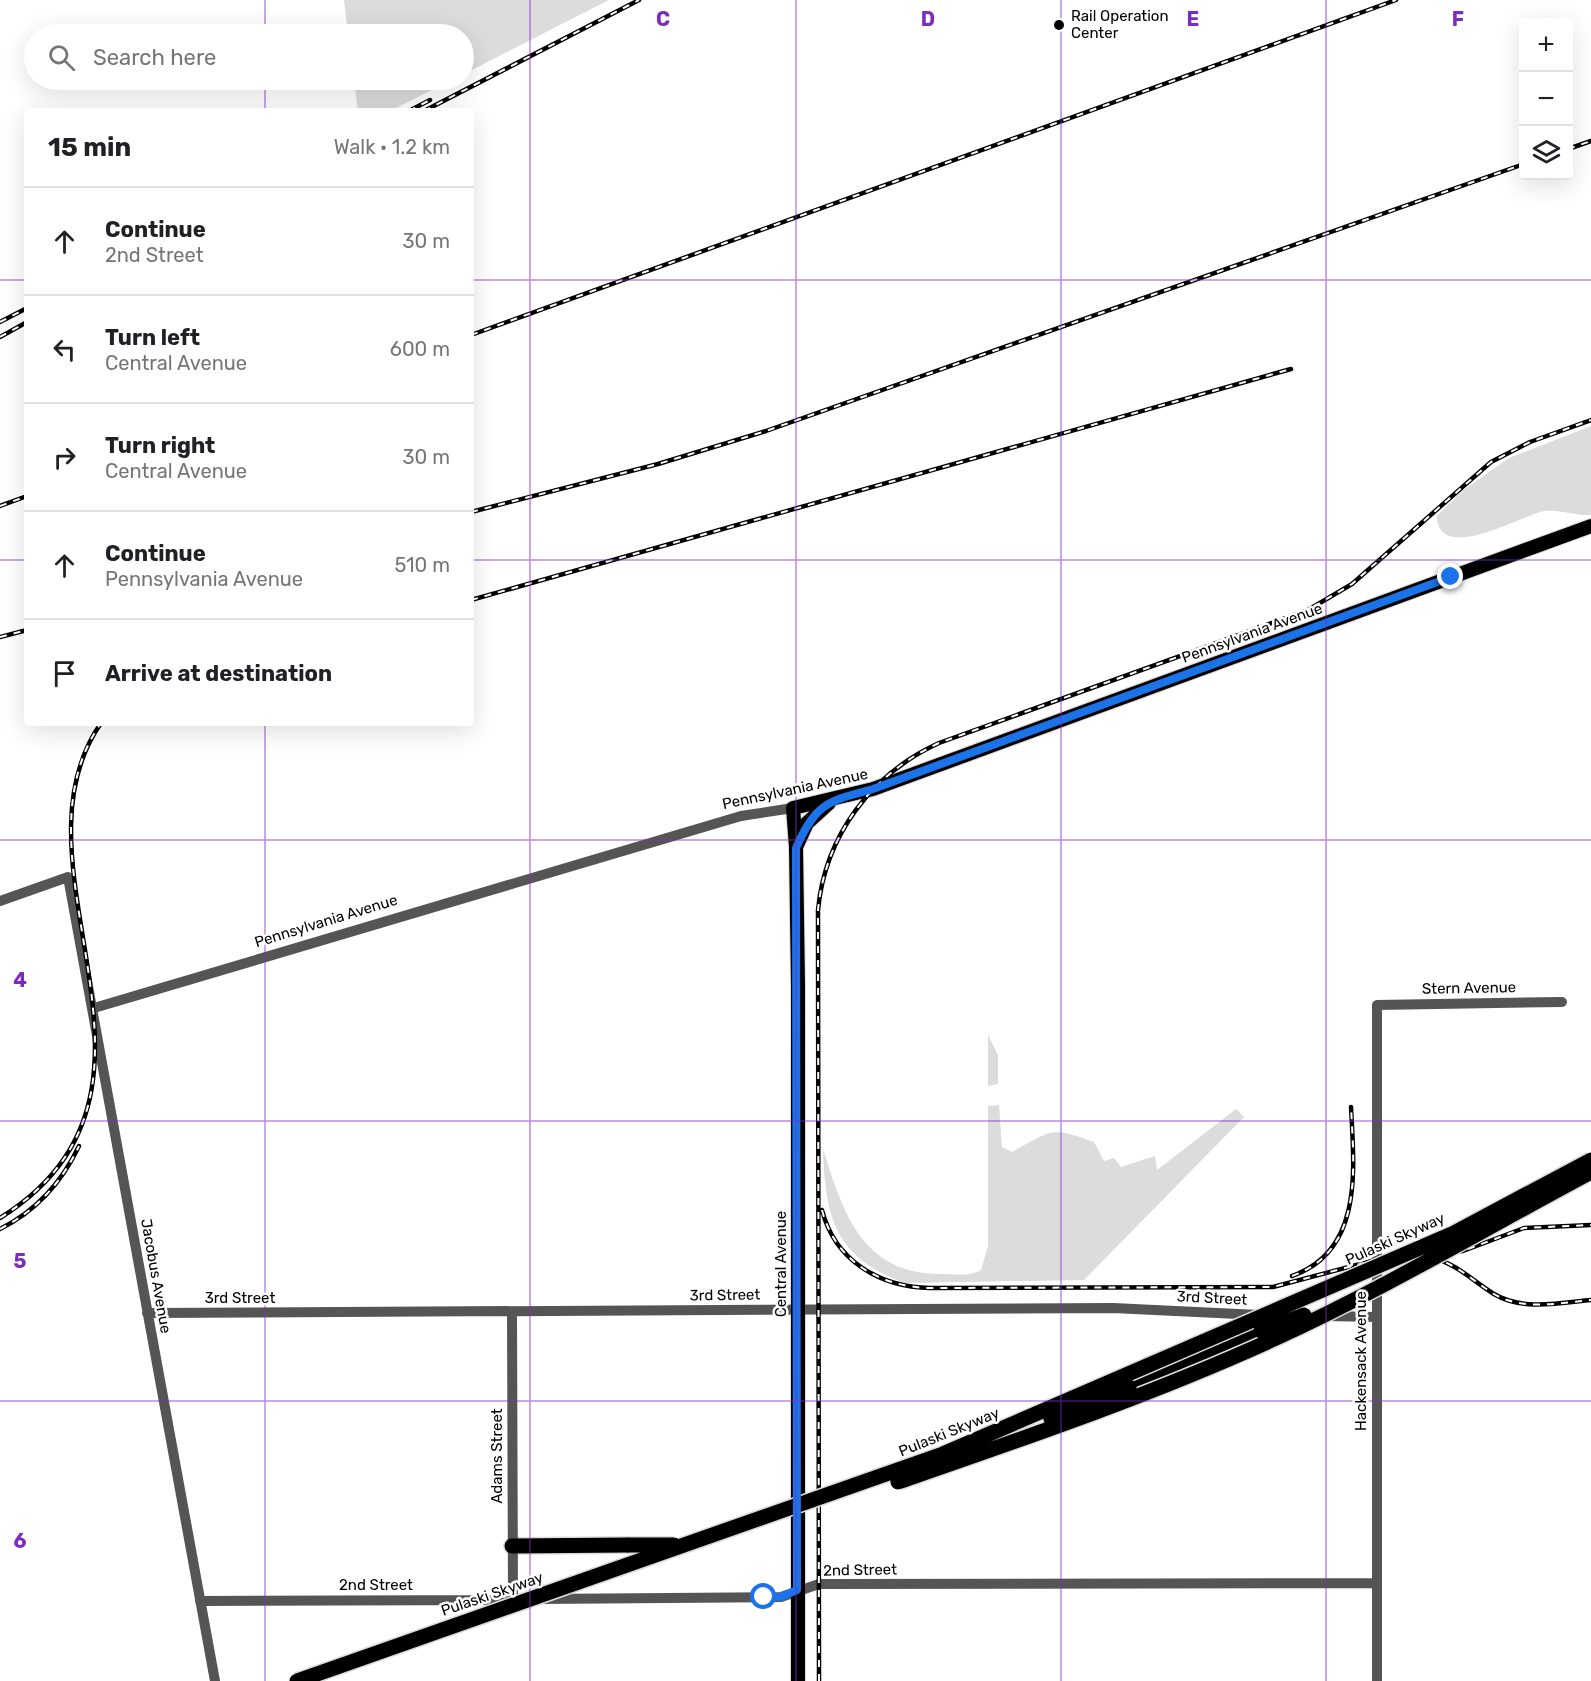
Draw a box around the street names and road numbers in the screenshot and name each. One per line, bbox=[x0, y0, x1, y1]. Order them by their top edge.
street label: Pennsylvania Avenue bbox=[1179, 599, 1325, 667]
street label: Pennsylvania Avenue bbox=[720, 765, 870, 813]
street label: Pennsylvania Avenue bbox=[252, 891, 400, 951]
street label: Stern Avenue bbox=[1422, 978, 1516, 998]
street label: Pulaski Skyway bbox=[1343, 1209, 1447, 1269]
street label: Central Avenue bbox=[772, 1211, 790, 1317]
street label: Jacobus Avenue bbox=[137, 1217, 175, 1335]
street label: 3rd Street bbox=[690, 1285, 761, 1305]
street label: 3rd Street bbox=[1176, 1287, 1248, 1309]
street label: 3rd Street bbox=[205, 1289, 275, 1307]
street label: Hackensack Avenue bbox=[1352, 1291, 1370, 1431]
street label: Pulaski Skyway bbox=[896, 1404, 1002, 1460]
street label: Adams Street bbox=[488, 1408, 506, 1504]
street label: 2nd Street bbox=[823, 1560, 897, 1580]
street label: Pulaski Skyway bbox=[439, 1568, 545, 1620]
street label: 2nd Street bbox=[339, 1576, 413, 1594]

